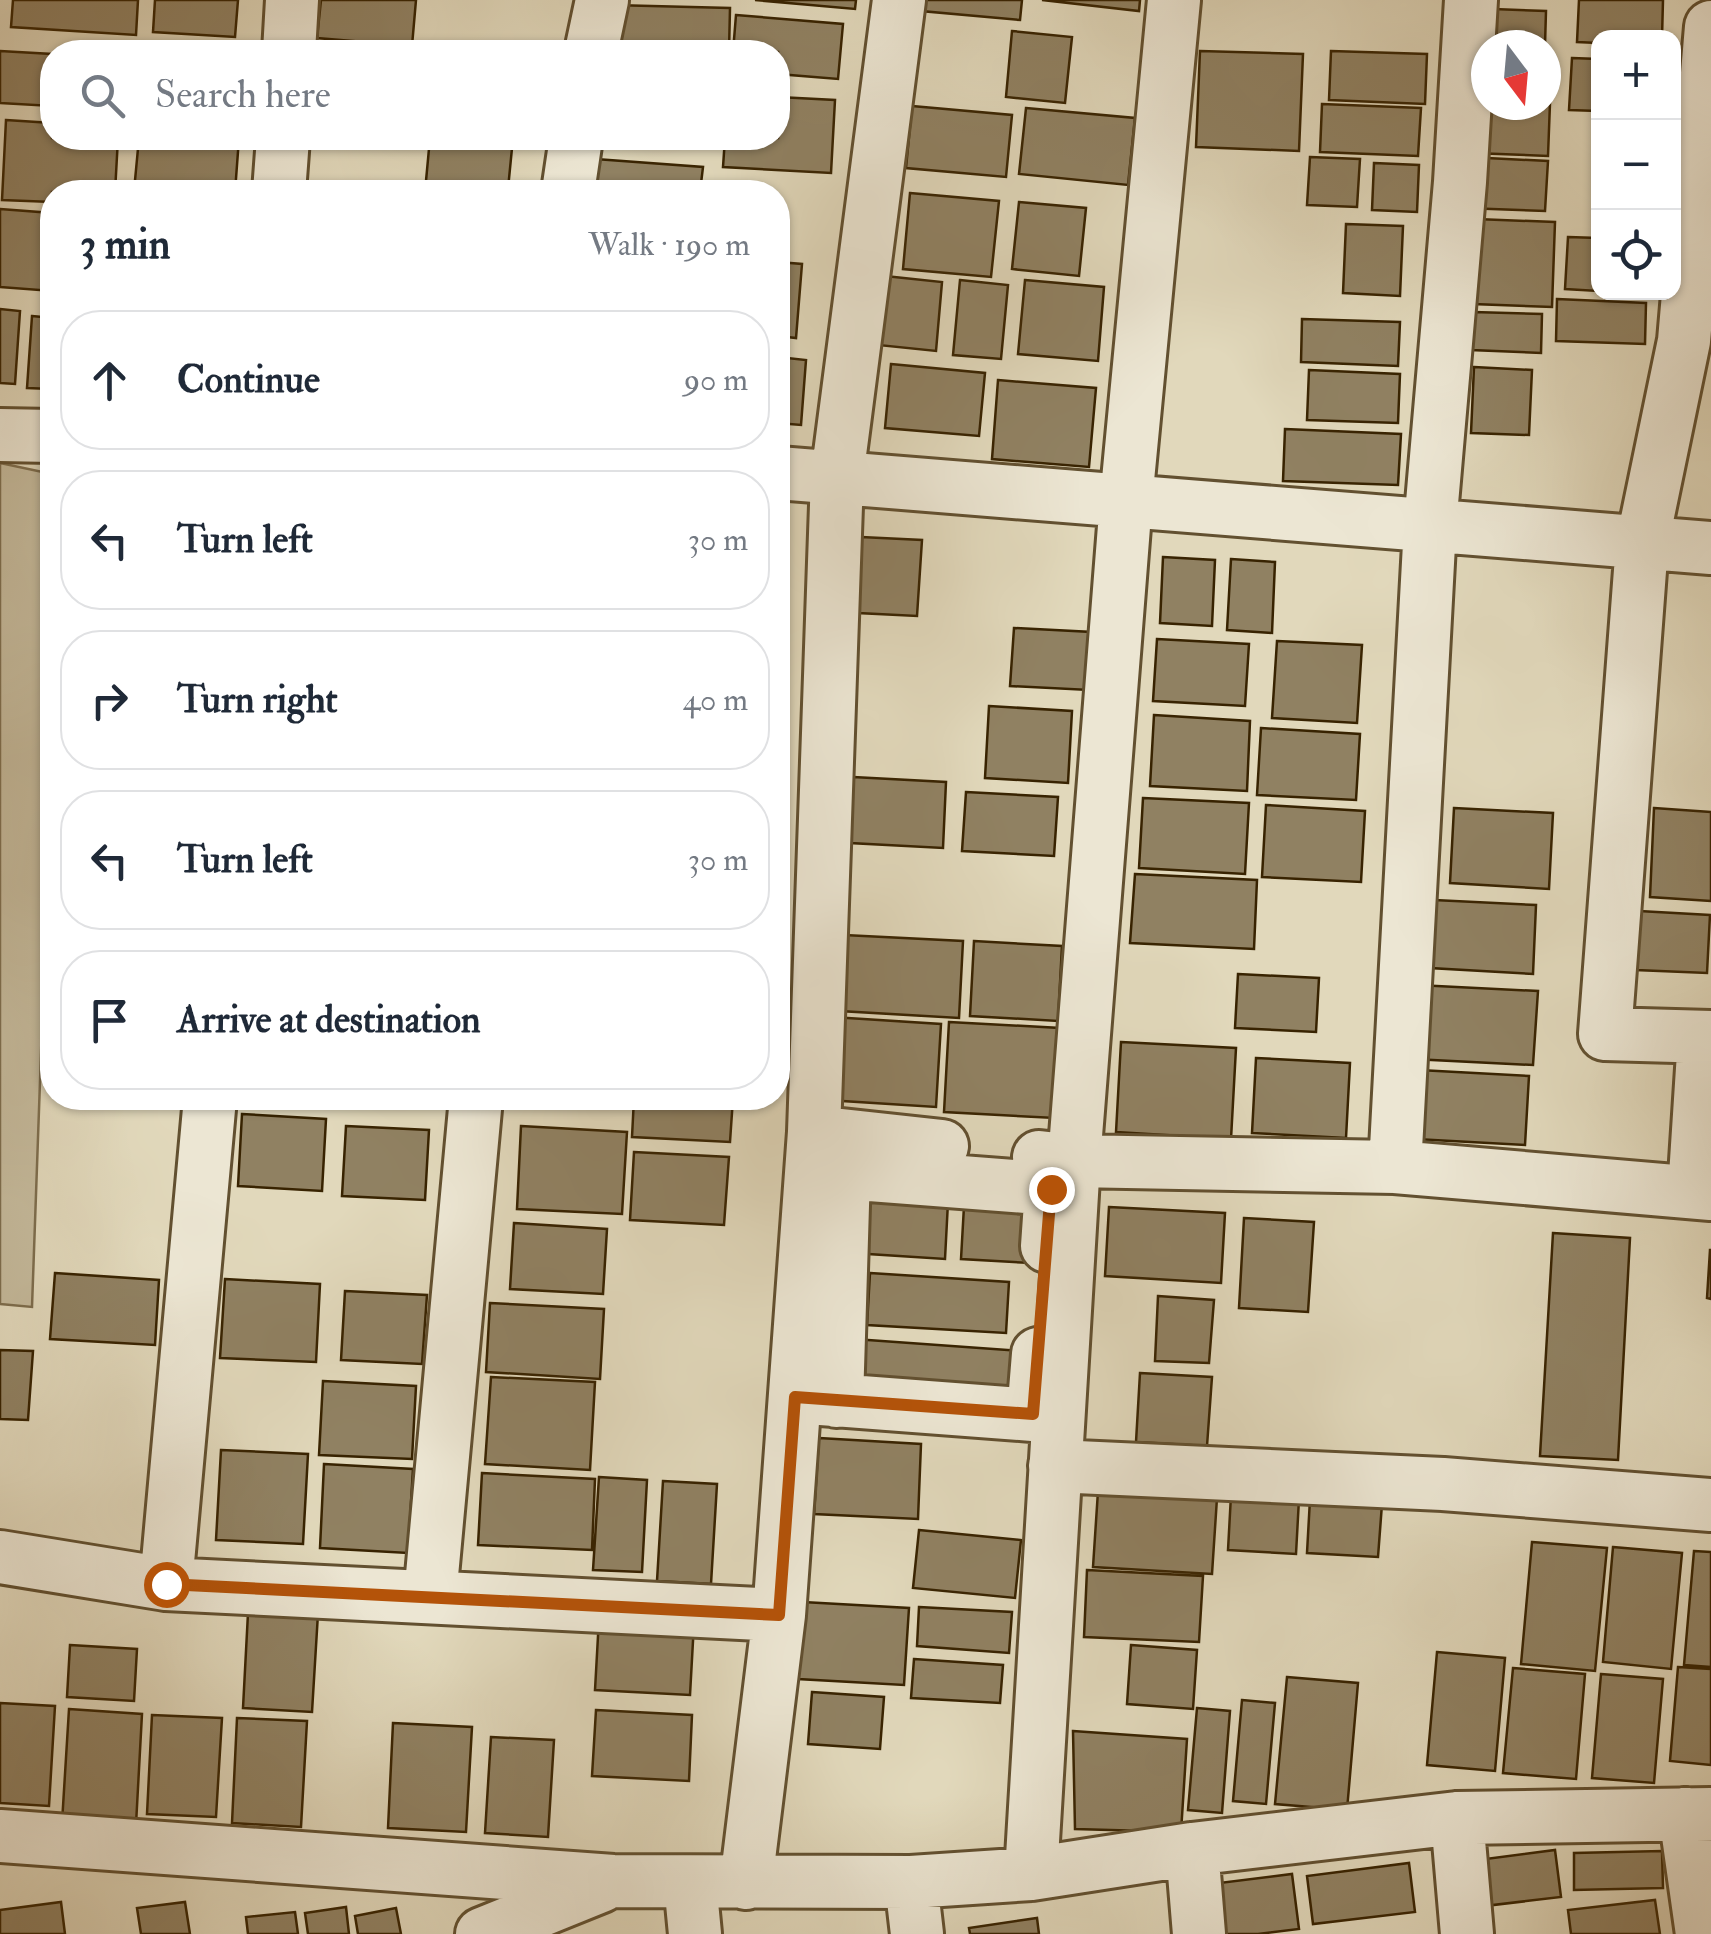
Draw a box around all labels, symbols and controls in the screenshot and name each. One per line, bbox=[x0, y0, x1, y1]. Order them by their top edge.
north arrow bbox=[1471, 30, 1561, 120]
map controls bbox=[1591, 30, 1681, 300]
button: + bbox=[1591, 30, 1681, 120]
search box bbox=[40, 40, 790, 150]
icon: search bbox=[75, 68, 130, 123]
text: Search here bbox=[155, 71, 331, 119]
button: − bbox=[1591, 120, 1681, 210]
button: locate bbox=[1591, 210, 1681, 300]
text: 3 min bbox=[80, 219, 170, 271]
text: Walk · 190 m bbox=[588, 225, 750, 265]
icon: ahead bbox=[82, 353, 137, 408]
text: Continue bbox=[177, 356, 320, 404]
text: 90 m bbox=[684, 360, 748, 400]
icon: left bbox=[82, 513, 137, 568]
text: Turn left bbox=[177, 516, 313, 564]
text: 30 m bbox=[688, 520, 748, 560]
icon: right bbox=[82, 673, 137, 728]
text: Turn right bbox=[177, 676, 338, 724]
text: 40 m bbox=[683, 680, 748, 720]
icon: left bbox=[82, 833, 137, 888]
text: Turn left bbox=[177, 836, 313, 884]
text: 30 m bbox=[688, 840, 748, 880]
icon: arrive bbox=[82, 993, 137, 1048]
text: Arrive at destination bbox=[177, 996, 481, 1044]
route end bbox=[1029, 1167, 1075, 1213]
route start bbox=[144, 1562, 190, 1608]

